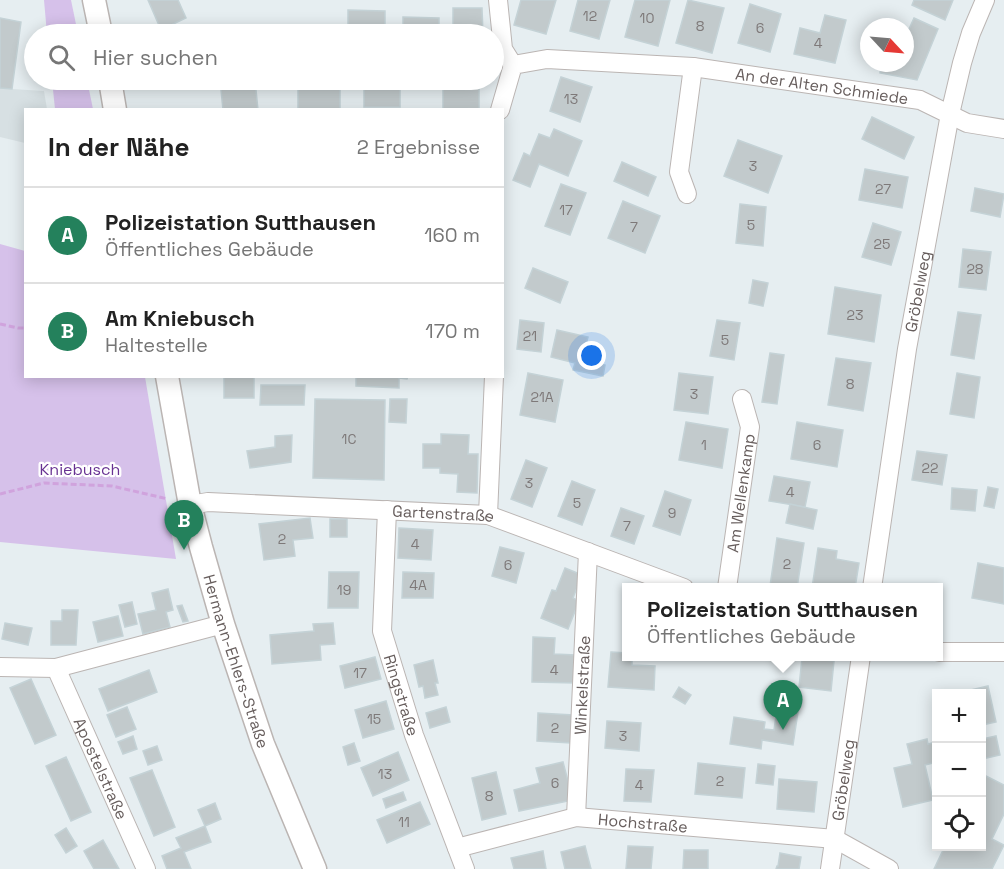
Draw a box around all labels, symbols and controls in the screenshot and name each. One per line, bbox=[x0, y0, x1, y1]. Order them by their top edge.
house number: 12 bbox=[583, 7, 597, 25]
house number: 10 bbox=[640, 9, 654, 27]
house number: 8 bbox=[696, 17, 705, 35]
north arrow bbox=[860, 18, 914, 72]
house number: 6 bbox=[756, 19, 764, 37]
search box bbox=[24, 24, 504, 90]
house number: 4 bbox=[814, 34, 823, 52]
icon: search bbox=[45, 41, 78, 74]
text: Hier suchen bbox=[93, 43, 218, 71]
street label: An der Alten Schmiede bbox=[734, 63, 910, 109]
house number: 13 bbox=[564, 90, 578, 108]
text: In der Nähe bbox=[48, 130, 189, 164]
text: 2 Ergebnisse bbox=[357, 134, 480, 160]
house number: 3 bbox=[749, 157, 757, 175]
house number: 27 bbox=[875, 180, 891, 198]
house number: 17 bbox=[559, 201, 573, 219]
text: Polizeistation Sutthausen bbox=[105, 208, 376, 236]
house number: 5 bbox=[747, 216, 755, 234]
house number: 7 bbox=[630, 218, 638, 236]
text: A bbox=[61, 222, 74, 248]
text: 160 m bbox=[424, 222, 480, 248]
house number: 25 bbox=[874, 235, 890, 253]
text: Öffentliches Gebäude bbox=[105, 236, 314, 262]
street label: Gröbelweg bbox=[900, 249, 935, 334]
house number: 28 bbox=[966, 260, 984, 278]
text: Am Kniebusch bbox=[105, 304, 255, 332]
house number: 23 bbox=[847, 306, 863, 324]
text: B bbox=[61, 318, 74, 344]
text: 170 m bbox=[425, 318, 480, 344]
house number: 21 bbox=[523, 327, 537, 345]
house number: 5 bbox=[721, 331, 729, 349]
text: Haltestelle bbox=[105, 332, 208, 358]
your location bbox=[577, 341, 606, 370]
house number: 8 bbox=[846, 375, 855, 393]
house number: 3 bbox=[690, 385, 698, 403]
house number: 21A bbox=[530, 388, 554, 406]
house number: 1C bbox=[342, 430, 356, 448]
street label: Am Wellenkamp bbox=[722, 432, 759, 554]
house number: 1 bbox=[701, 436, 707, 454]
house number: 6 bbox=[813, 436, 821, 454]
park label: Kniebusch bbox=[40, 459, 120, 480]
house number: 22 bbox=[922, 459, 938, 477]
house number: 3 bbox=[525, 474, 533, 492]
house number: 4 bbox=[786, 483, 795, 501]
house number: 5 bbox=[573, 494, 581, 512]
pin: B bbox=[164, 500, 204, 550]
street label: Gartenstraße bbox=[392, 500, 498, 527]
house number: 9 bbox=[668, 504, 676, 522]
house number: 7 bbox=[623, 517, 631, 535]
house number: 2 bbox=[278, 530, 286, 548]
house number: 4 bbox=[411, 535, 420, 553]
house number: 2 bbox=[783, 555, 791, 573]
house number: 6 bbox=[504, 556, 512, 574]
street label: Hermann-Ehlers-Straße bbox=[199, 572, 274, 751]
house number: 4A bbox=[409, 576, 427, 594]
house number: 19 bbox=[337, 581, 351, 599]
popup bbox=[622, 583, 943, 661]
text: Polizeistation Sutthausen bbox=[647, 595, 918, 623]
text: Öffentliches Gebäude bbox=[647, 623, 856, 649]
street label: Winkelstraße bbox=[569, 635, 595, 735]
street label: Ringstraße bbox=[379, 652, 424, 738]
house number: 4 bbox=[550, 661, 559, 679]
house number: 17 bbox=[353, 664, 367, 682]
pin: A bbox=[764, 680, 802, 730]
map controls bbox=[932, 689, 986, 851]
button: + bbox=[932, 689, 986, 743]
house number: 15 bbox=[367, 710, 381, 728]
street label: Apostelstraße bbox=[69, 714, 133, 823]
house number: 2 bbox=[551, 719, 559, 737]
house number: 3 bbox=[619, 727, 627, 745]
street label: Gröbelweg bbox=[827, 738, 859, 822]
button: − bbox=[932, 743, 986, 797]
house number: 13 bbox=[378, 765, 392, 783]
house number: 2 bbox=[716, 772, 724, 790]
house number: 6 bbox=[551, 774, 559, 792]
house number: 4 bbox=[635, 776, 644, 794]
house number: 8 bbox=[485, 787, 494, 805]
button: locate bbox=[932, 797, 986, 851]
street label: Hochstraße bbox=[597, 808, 688, 837]
house number: 11 bbox=[398, 813, 410, 831]

